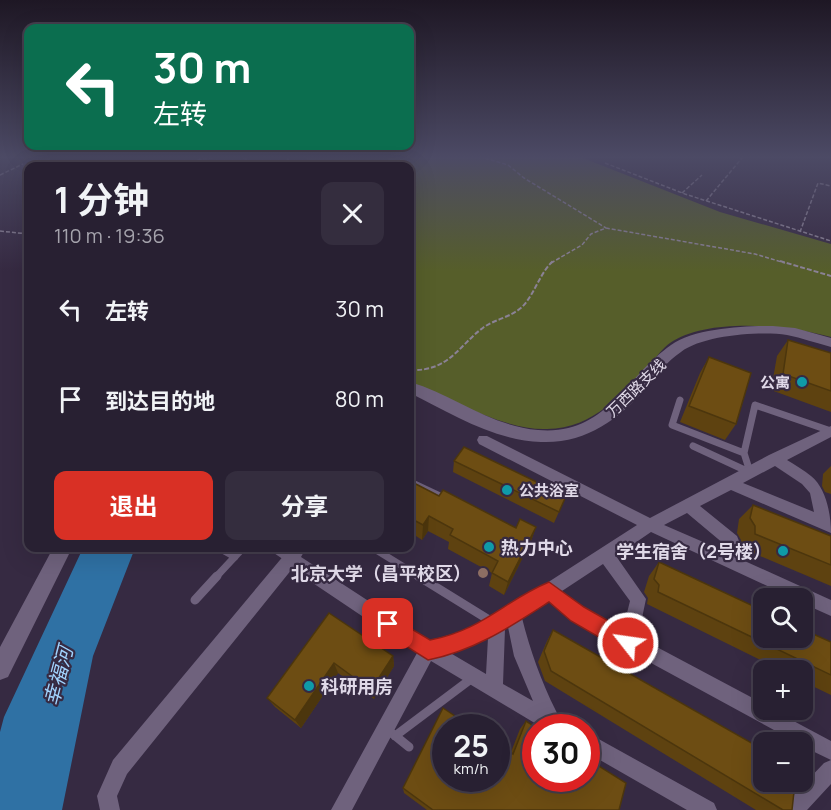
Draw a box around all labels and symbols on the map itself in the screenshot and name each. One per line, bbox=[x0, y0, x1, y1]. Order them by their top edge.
street label: 万西路支线 bbox=[602, 354, 670, 422]
place label: 公寓 bbox=[760, 372, 790, 393]
marker: 公寓 bbox=[795, 375, 809, 389]
place label: 公共浴室 bbox=[519, 480, 579, 501]
marker: 公共浴室 bbox=[500, 483, 514, 497]
place label: 热力中心 bbox=[501, 535, 573, 559]
place label: 学生宿舍（2号楼） bbox=[616, 539, 771, 563]
marker: 热力中心 bbox=[482, 540, 496, 554]
marker: 学生宿舍（2号楼） bbox=[776, 544, 790, 558]
place label: 北京大学（昌平校区） bbox=[291, 561, 471, 585]
marker: 北京大学（昌平校区） bbox=[476, 566, 490, 580]
pin bbox=[362, 598, 413, 649]
position arrow bbox=[596, 611, 660, 675]
water label: 幸福河 bbox=[37, 640, 80, 708]
place label: 科研用房 bbox=[321, 674, 393, 698]
marker: 科研用房 bbox=[302, 679, 316, 693]
speed limit sign: 30 bbox=[522, 714, 600, 792]

